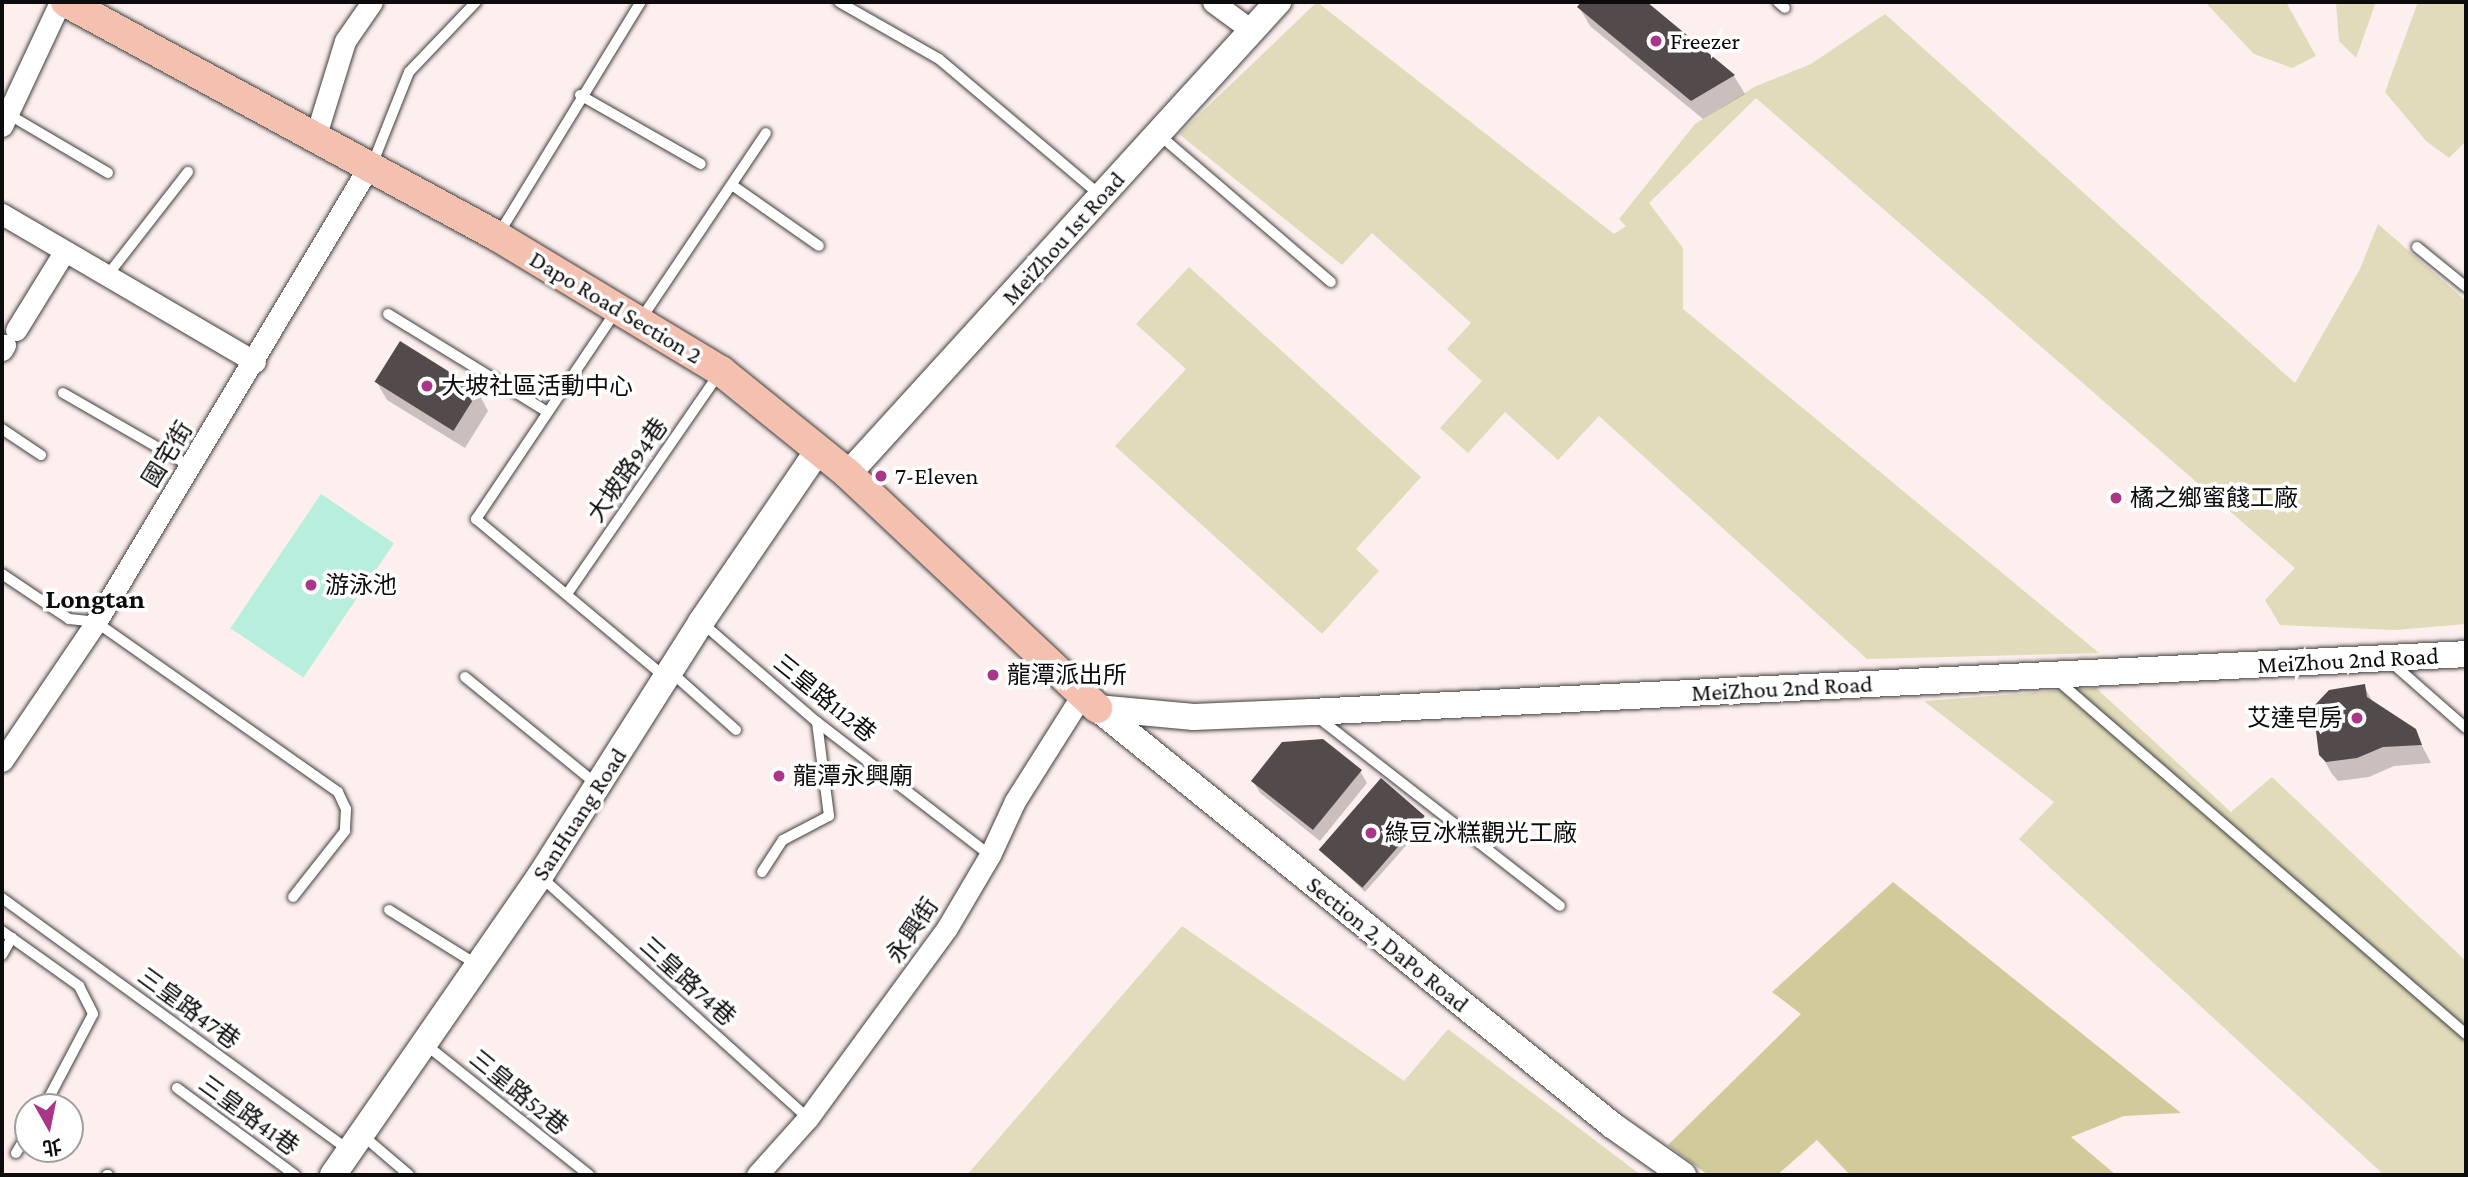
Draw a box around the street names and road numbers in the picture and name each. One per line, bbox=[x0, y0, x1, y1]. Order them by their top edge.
street label: MeiZhou 1st Road bbox=[996, 165, 1130, 311]
street label: Dapo Road Section 2 bbox=[525, 244, 707, 370]
street label: 大坡路94巷 bbox=[581, 413, 673, 527]
street label: 國宅街 bbox=[136, 416, 198, 492]
street label: MeiZhou 2nd Road bbox=[2257, 641, 2439, 679]
street label: 三皇路112巷 bbox=[768, 648, 882, 748]
street label: MeiZhou 2nd Road bbox=[1691, 669, 1873, 707]
street label: SanHuang Road bbox=[525, 742, 633, 886]
street label: Section 2, DaPo Road bbox=[1301, 870, 1475, 1018]
street label: 永興街 bbox=[880, 892, 944, 968]
street label: 三皇路74巷 bbox=[634, 931, 742, 1031]
street label: 三皇路47巷 bbox=[133, 961, 245, 1055]
street label: 三皇路52巷 bbox=[464, 1044, 574, 1140]
street label: 三皇路41巷 bbox=[194, 1069, 304, 1161]

